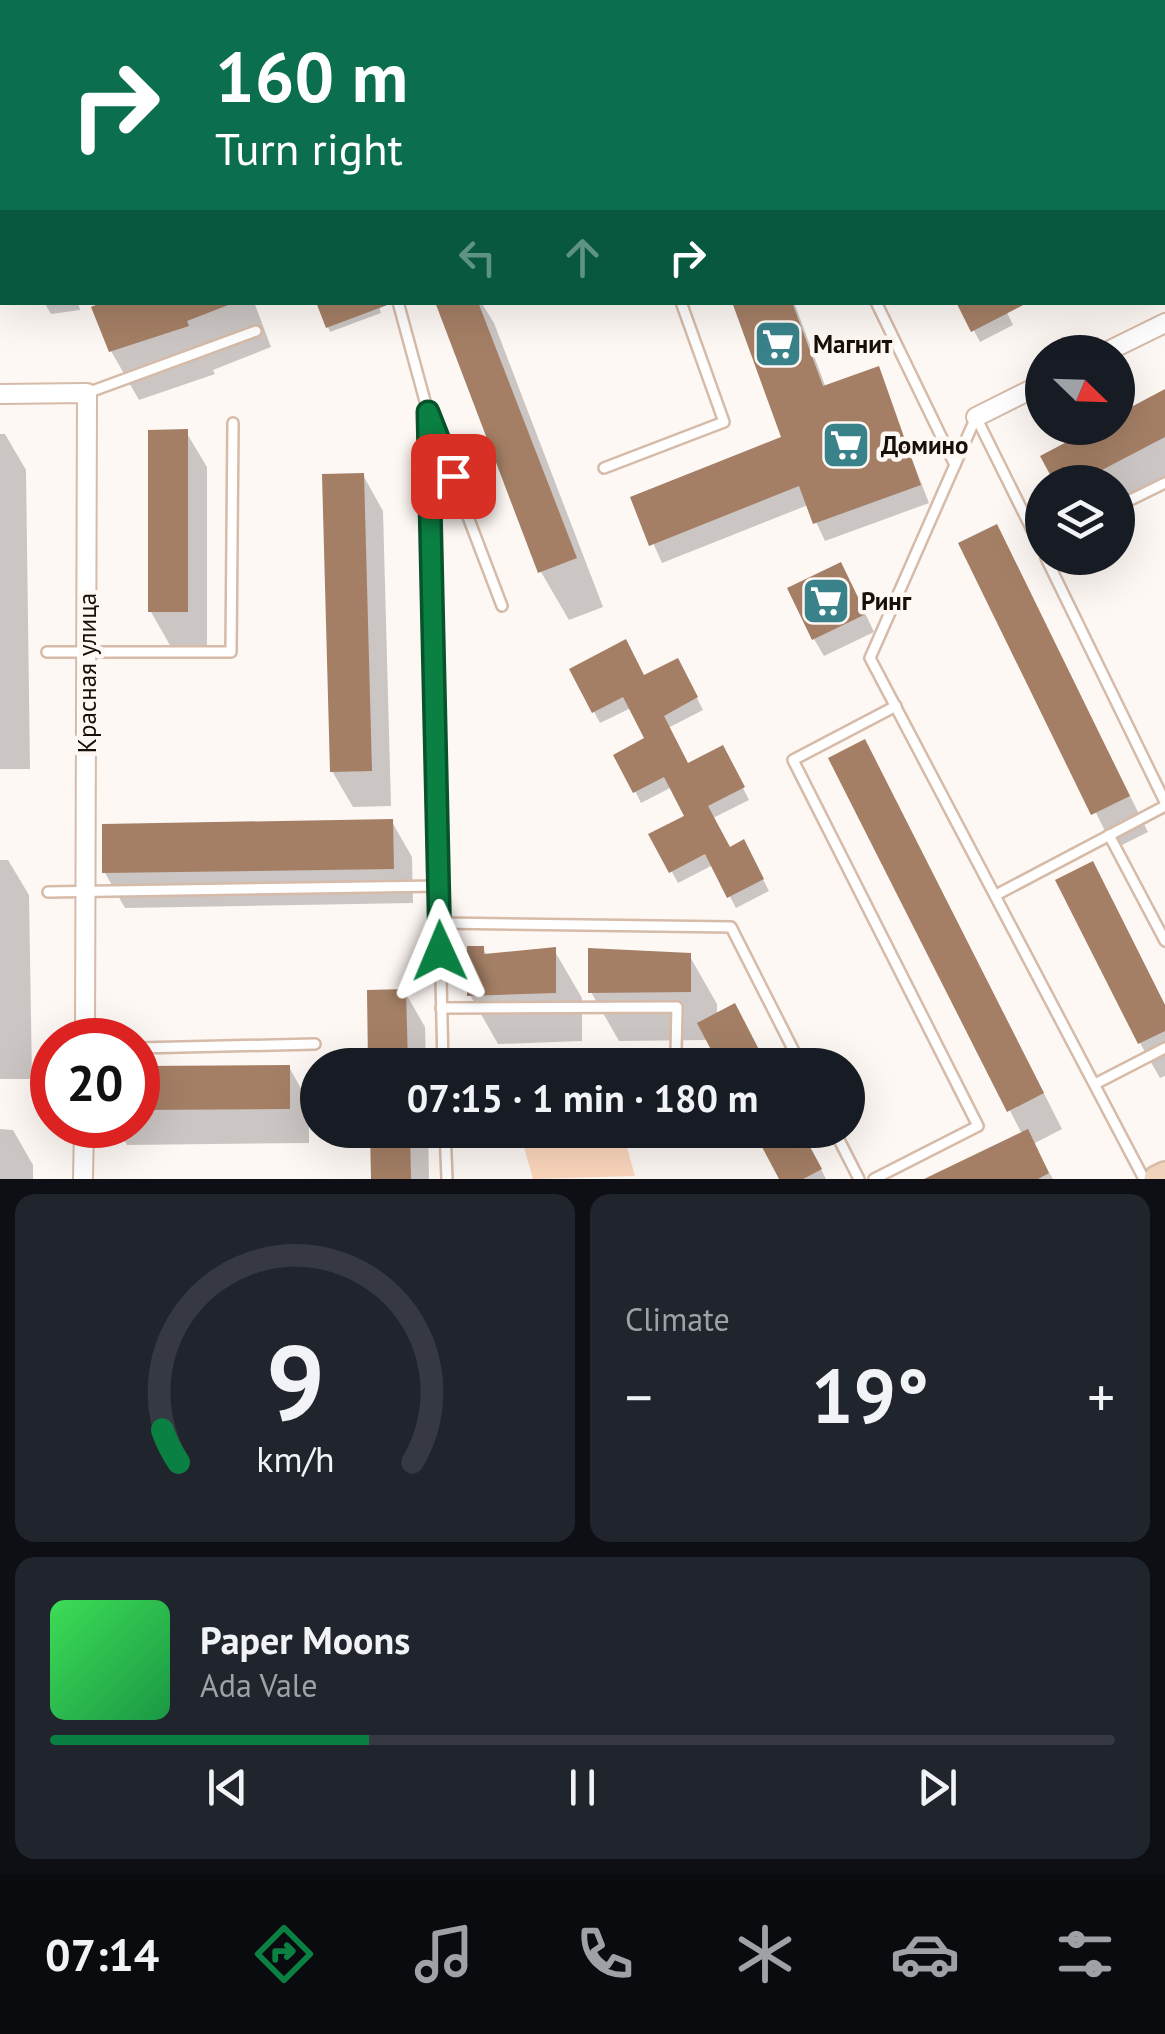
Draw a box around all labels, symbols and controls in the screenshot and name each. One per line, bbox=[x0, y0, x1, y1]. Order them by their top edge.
text: 160 m bbox=[215, 31, 408, 121]
icon: right bbox=[50, 40, 180, 170]
text: Turn right bbox=[215, 119, 403, 177]
icon: left bbox=[450, 230, 505, 285]
icon: ahead bbox=[555, 230, 610, 285]
icon: right bbox=[660, 230, 715, 285]
supermarket icon: Магнит bbox=[752, 318, 804, 370]
place label: Магнит bbox=[813, 328, 893, 360]
north arrow bbox=[1025, 335, 1135, 445]
map controls bbox=[1025, 335, 1135, 575]
supermarket icon: Домино bbox=[820, 419, 872, 471]
place label: Домино bbox=[881, 429, 968, 461]
pin bbox=[411, 434, 496, 519]
icon: arrive bbox=[426, 449, 481, 504]
button: layers bbox=[1025, 465, 1135, 575]
supermarket icon: Ринг bbox=[800, 575, 852, 627]
place label: Ринг bbox=[861, 585, 912, 617]
street label: Красная улица bbox=[71, 593, 103, 753]
position arrow bbox=[388, 899, 492, 1003]
speed limit sign: 20 bbox=[30, 1018, 160, 1148]
text: 07:15 · 1 min · 180 m bbox=[407, 1073, 758, 1122]
text: Climate bbox=[625, 1298, 730, 1340]
text: 9 bbox=[266, 1314, 324, 1449]
text: 19° bbox=[811, 1347, 929, 1444]
text: − bbox=[625, 1361, 653, 1432]
text: + bbox=[1087, 1361, 1115, 1432]
text: km/h bbox=[256, 1436, 334, 1482]
text: Paper Moons bbox=[200, 1615, 410, 1664]
text: Ada Vale bbox=[200, 1664, 317, 1706]
icon: previous bbox=[200, 1760, 255, 1815]
icon: pause bbox=[555, 1760, 610, 1815]
icon: next bbox=[910, 1760, 965, 1815]
icon: directions bbox=[249, 1919, 319, 1989]
icon: music bbox=[409, 1919, 479, 1989]
icon: phone bbox=[570, 1919, 640, 1989]
icon: climate bbox=[730, 1919, 800, 1989]
icon: car bbox=[890, 1919, 960, 1989]
icon: filters bbox=[1050, 1919, 1120, 1989]
text: 07:14 bbox=[45, 1925, 159, 1983]

